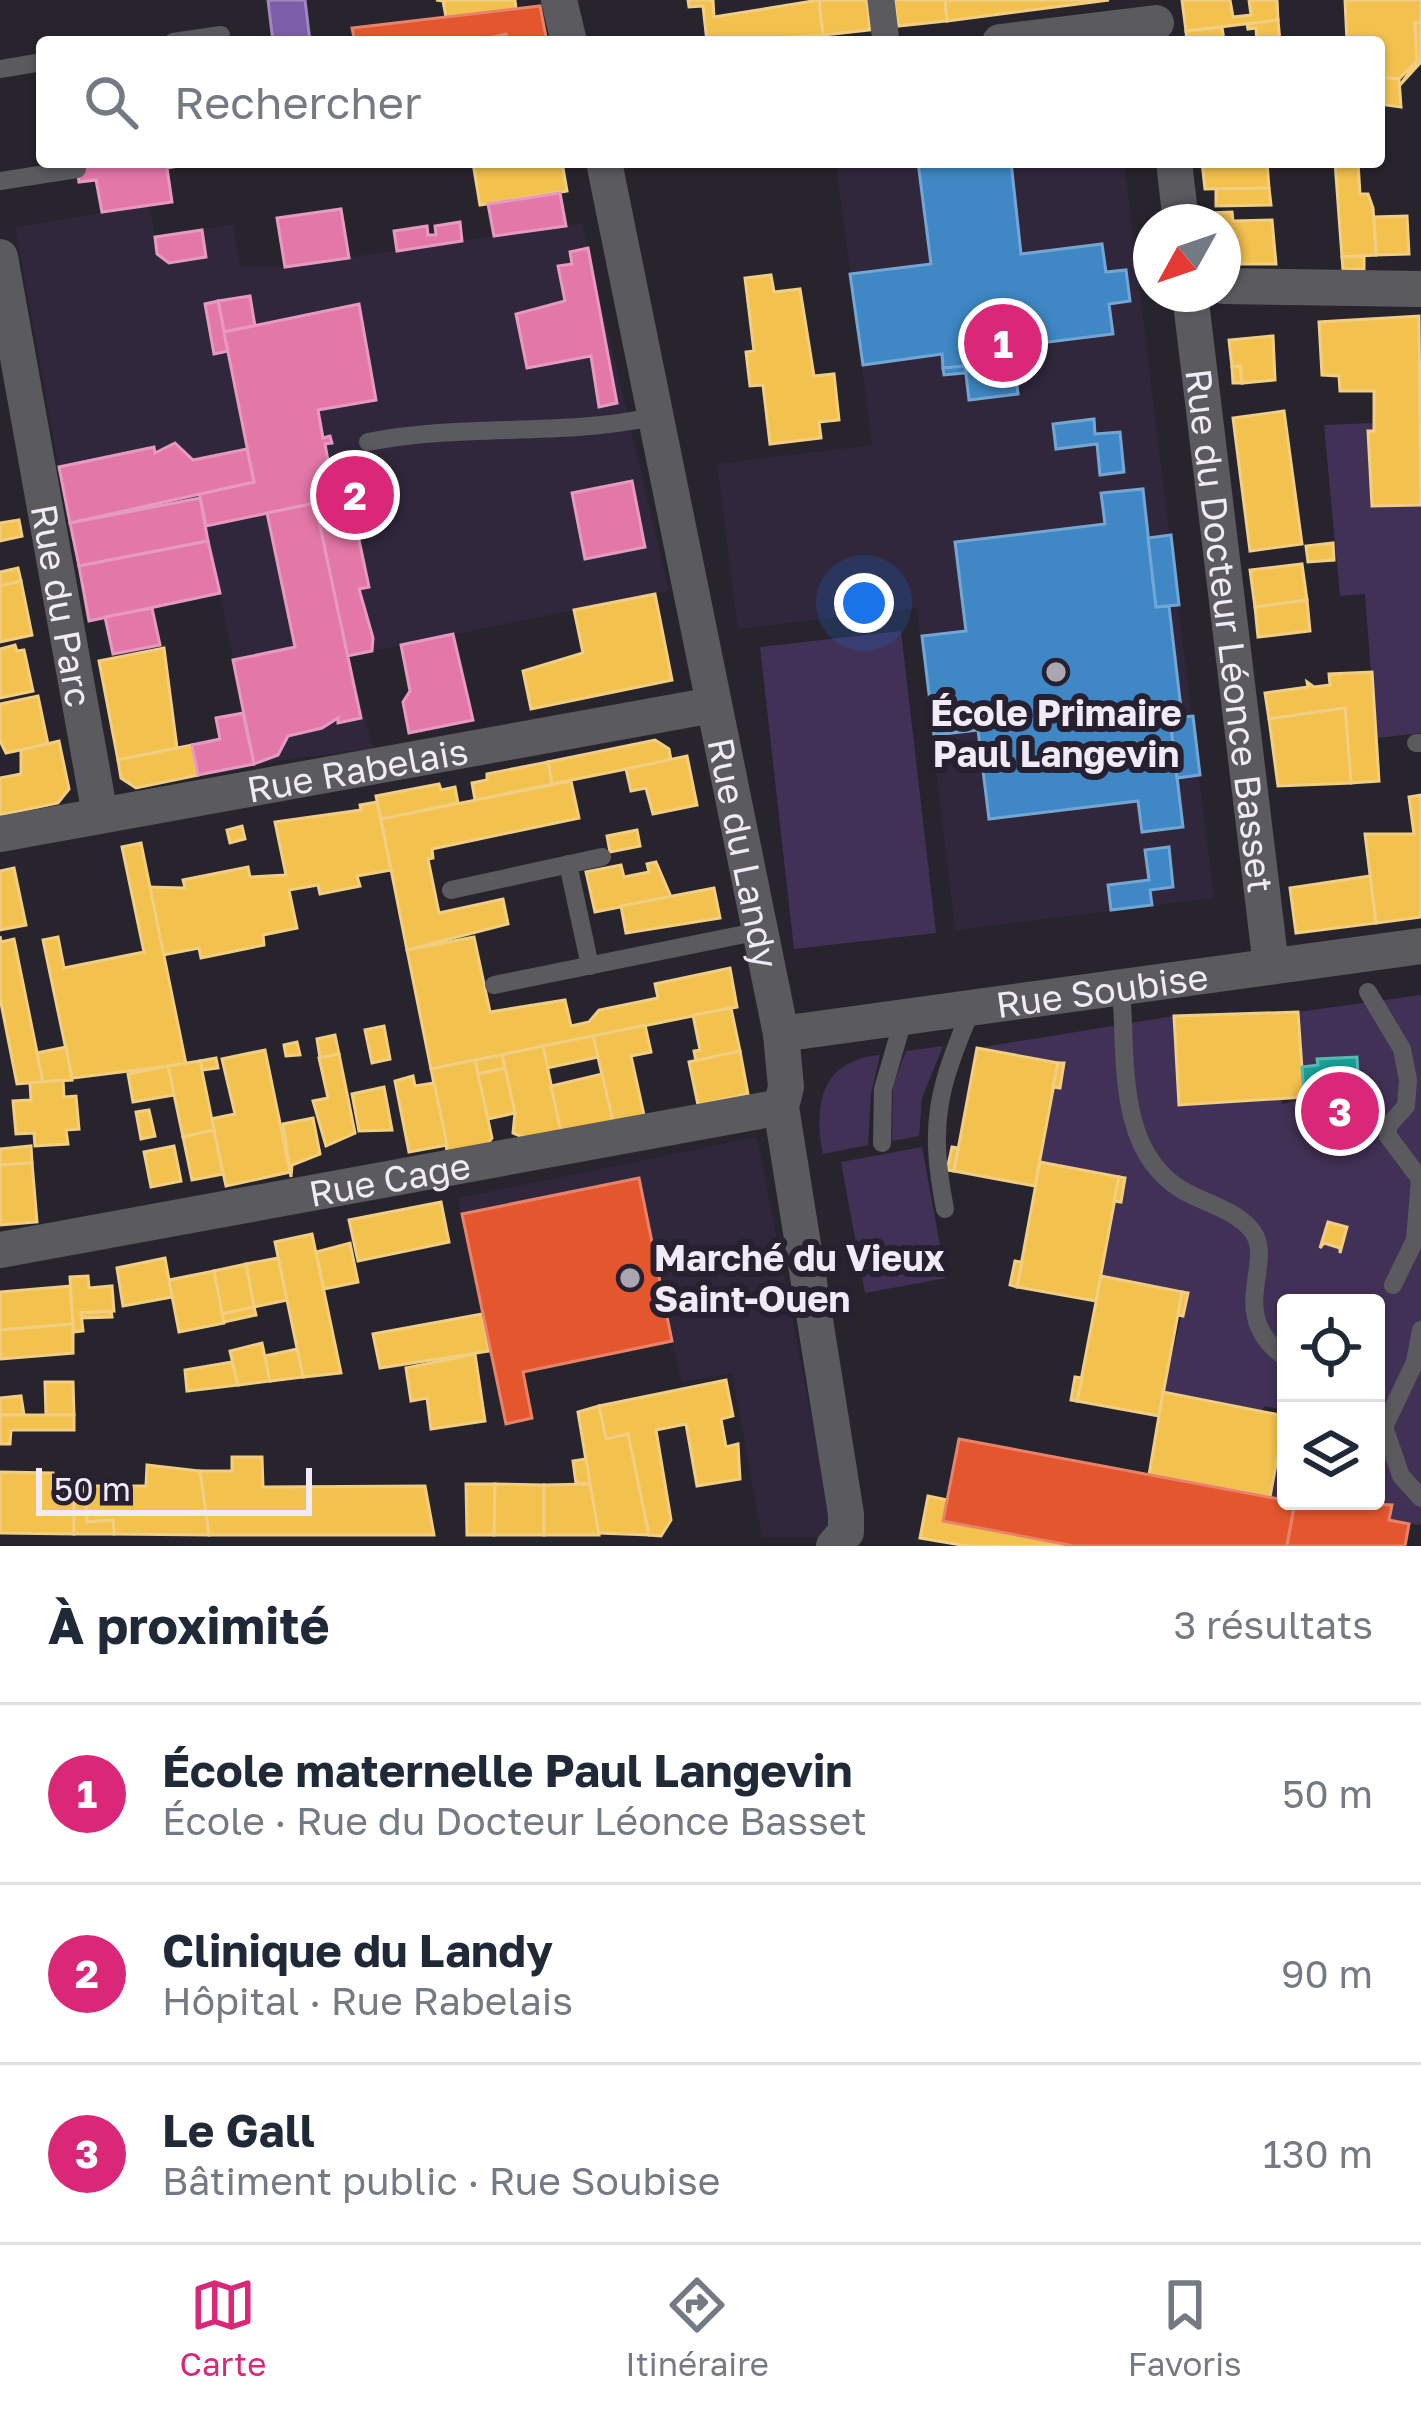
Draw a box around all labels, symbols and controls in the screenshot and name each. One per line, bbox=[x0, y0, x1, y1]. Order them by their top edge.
search box bbox=[36, 36, 1385, 168]
icon: search bbox=[78, 69, 144, 135]
text: Rechercher bbox=[174, 75, 422, 129]
north arrow bbox=[1133, 204, 1241, 312]
pin: 1 bbox=[964, 298, 1042, 388]
street label: Rue du Docteur Léonce Basset bbox=[1178, 366, 1283, 895]
pin: 2 bbox=[316, 450, 394, 540]
street label: Rue du Parc bbox=[23, 501, 102, 710]
your location bbox=[834, 573, 894, 633]
marker: École Primaire Paul Langevin bbox=[1043, 659, 1069, 685]
place label: École Primaire Paul Langevin bbox=[930, 691, 1182, 775]
street label: Rue Rabelais bbox=[243, 728, 471, 810]
street label: Rue du Landy bbox=[700, 734, 789, 972]
street label: Rue Soubise bbox=[993, 954, 1211, 1026]
pin: 3 bbox=[1301, 1066, 1379, 1156]
street label: Rue Cage bbox=[305, 1143, 474, 1215]
place label: Marché du Vieux Saint-Ouen bbox=[654, 1236, 945, 1320]
marker: Marché du Vieux Saint-Ouen bbox=[617, 1265, 643, 1291]
map controls bbox=[1277, 1294, 1385, 1510]
button: locate bbox=[1277, 1294, 1385, 1402]
button: layers bbox=[1277, 1402, 1385, 1510]
scale bar bbox=[36, 1462, 312, 1515]
text: 50 m bbox=[54, 1469, 131, 1508]
text: À proximité bbox=[48, 1594, 330, 1655]
text: 3 résultats bbox=[1174, 1601, 1373, 1648]
text: École maternelle Paul Langevin bbox=[162, 1743, 852, 1797]
text: 1 bbox=[77, 1770, 97, 1817]
text: 50 m bbox=[1282, 1770, 1373, 1817]
text: École · Rue du Docteur Léonce Basset bbox=[162, 1797, 867, 1844]
text: Clinique du Landy bbox=[162, 1923, 553, 1977]
text: 2 bbox=[75, 1950, 99, 1997]
text: 90 m bbox=[1281, 1950, 1373, 1997]
text: Hôpital · Rue Rabelais bbox=[162, 1977, 573, 2024]
text: Le Gall bbox=[162, 2103, 315, 2157]
text: 3 bbox=[75, 2130, 99, 2177]
text: 130 m bbox=[1263, 2130, 1373, 2177]
text: Bâtiment public · Rue Soubise bbox=[162, 2157, 720, 2204]
tab: Carte bbox=[179, 2272, 266, 2383]
tab: Itinéraire bbox=[625, 2272, 769, 2383]
tab: Favoris bbox=[1128, 2272, 1242, 2383]

